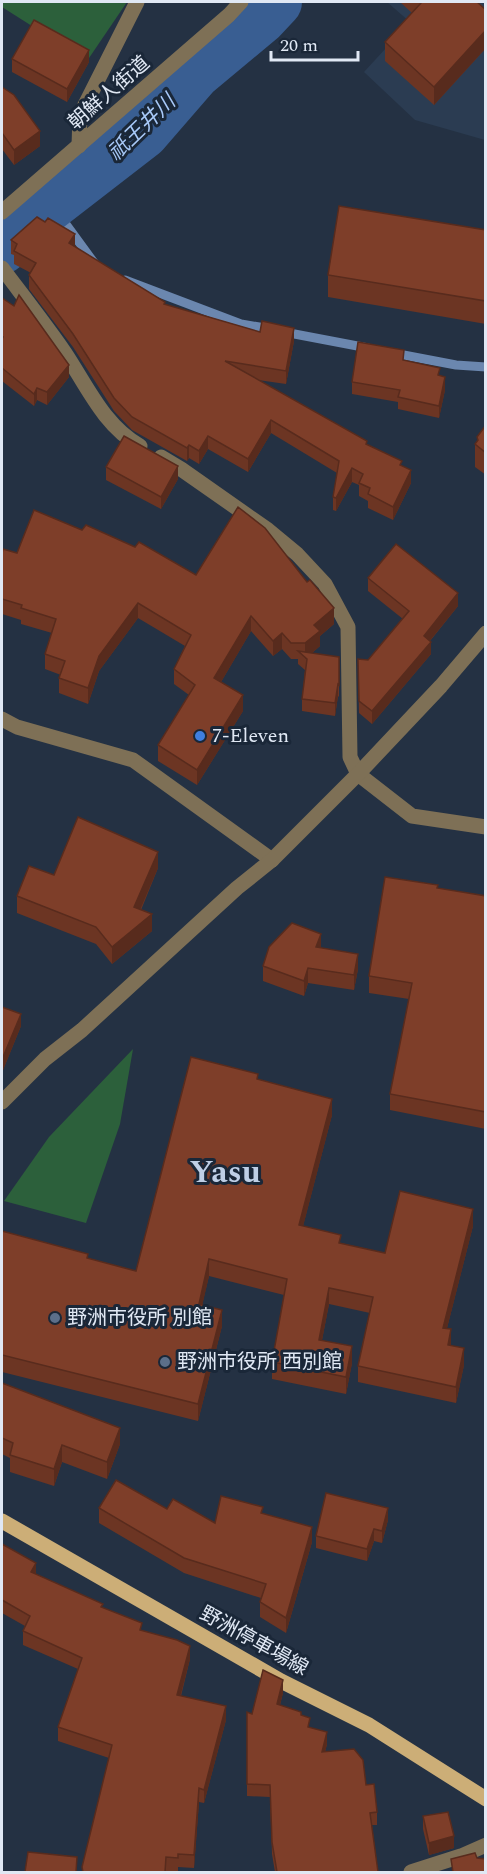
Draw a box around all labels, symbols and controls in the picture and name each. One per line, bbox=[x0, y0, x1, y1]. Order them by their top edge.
scale bar bbox=[271, 24, 358, 62]
text: 20 m bbox=[280, 32, 318, 59]
street label: 朝鮮人街道 bbox=[61, 49, 157, 137]
water label: 祇王井川 bbox=[101, 86, 185, 169]
place label: 7-Eleven bbox=[212, 721, 289, 751]
marker: 7-Eleven bbox=[193, 729, 207, 743]
district label: Yasu bbox=[189, 1148, 261, 1197]
place label: 野洲市役所 別館 bbox=[67, 1303, 212, 1333]
marker: 野洲市役所 別館 bbox=[48, 1311, 62, 1325]
place label: 野洲市役所 西別館 bbox=[177, 1347, 342, 1377]
marker: 野洲市役所 西別館 bbox=[158, 1355, 172, 1369]
street label: 野洲停車場線 bbox=[194, 1599, 314, 1683]

